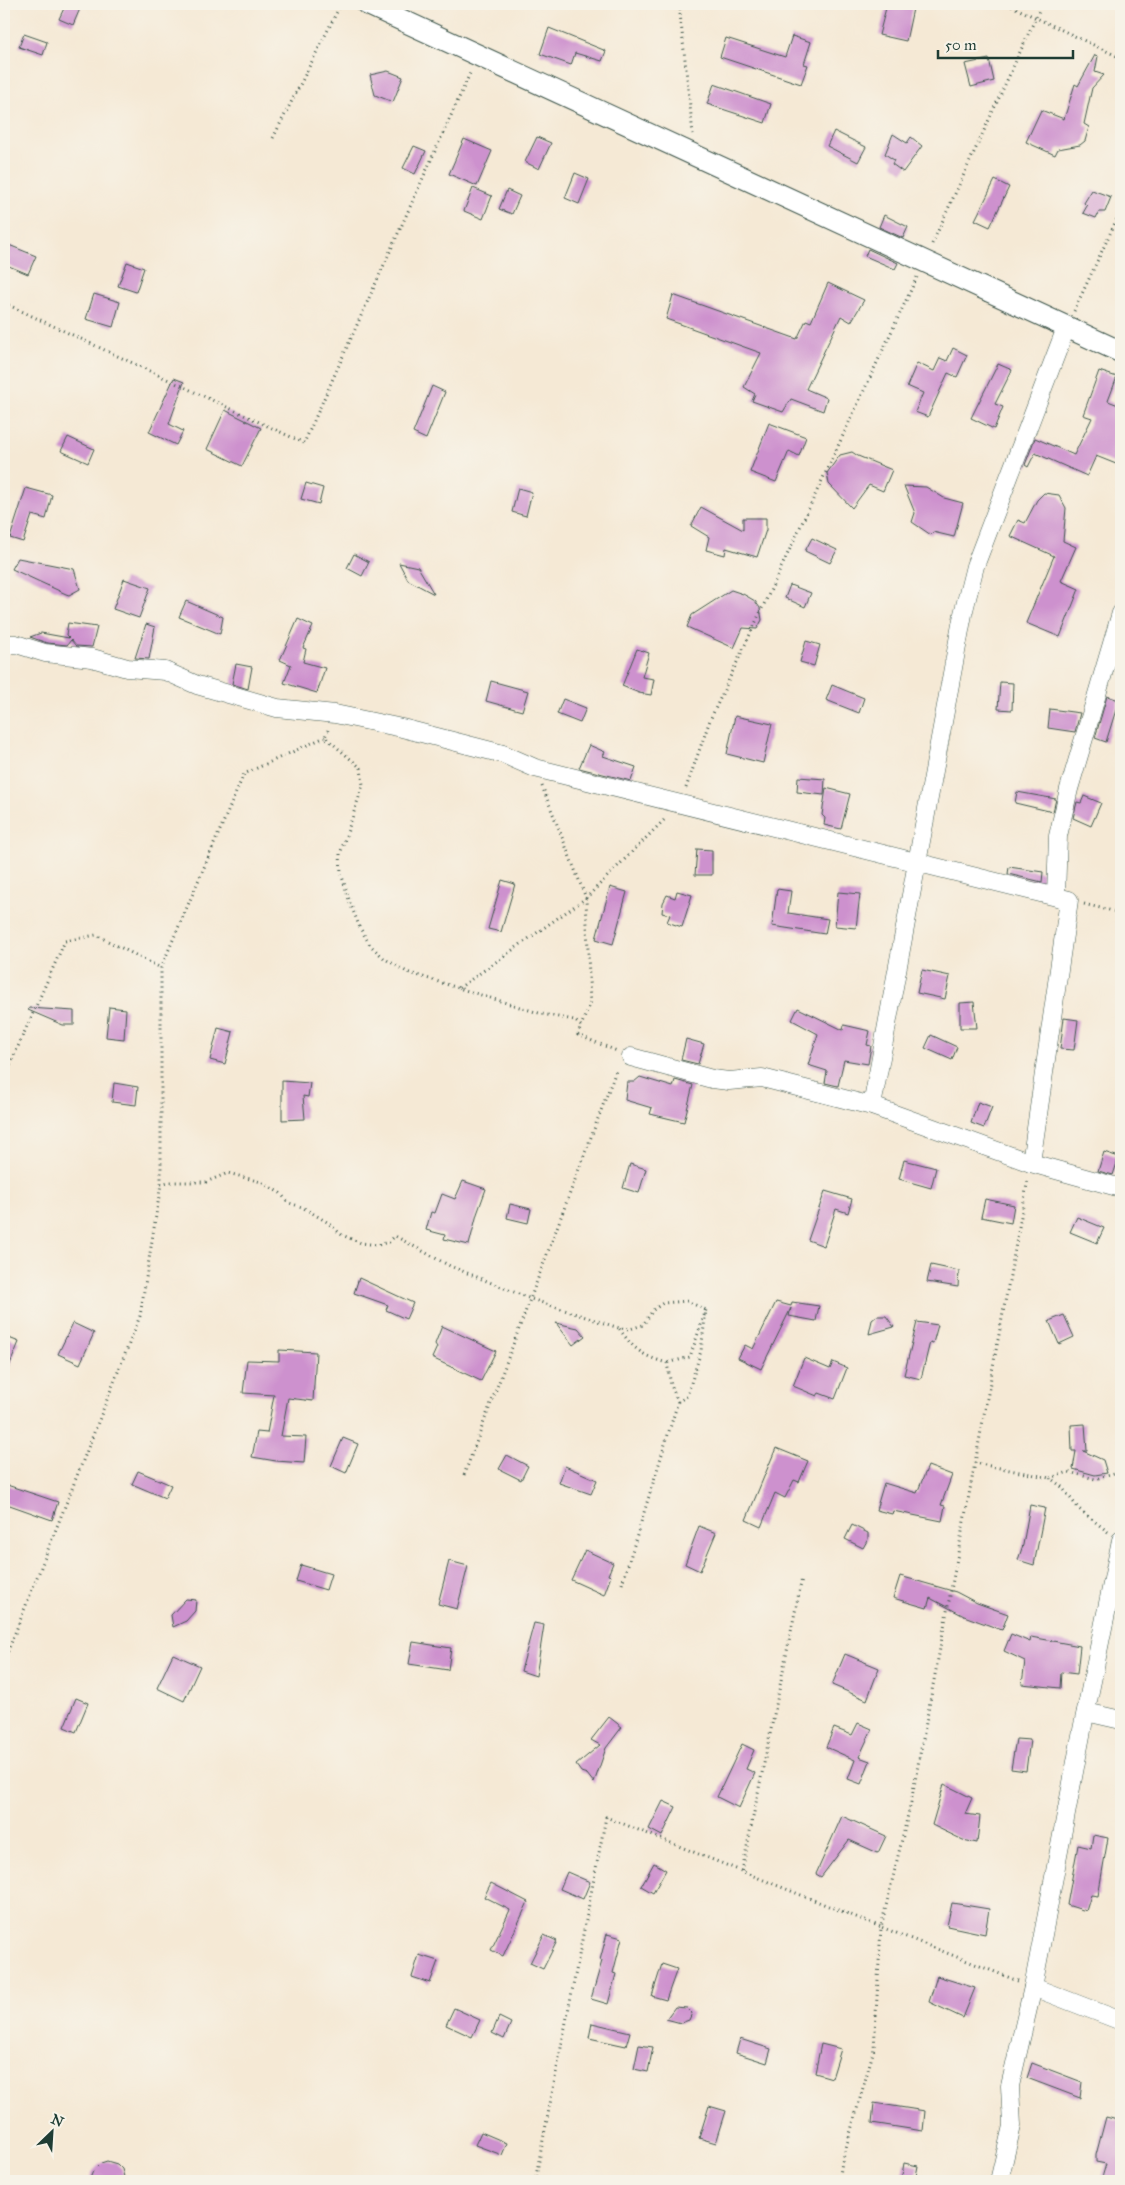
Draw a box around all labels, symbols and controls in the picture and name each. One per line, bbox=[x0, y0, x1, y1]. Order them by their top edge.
scale bar bbox=[938, 28, 1072, 60]
text: 50 m bbox=[945, 36, 977, 54]
north arrow bbox=[28, 2108, 78, 2158]
text: N bbox=[48, 2110, 66, 2131]

